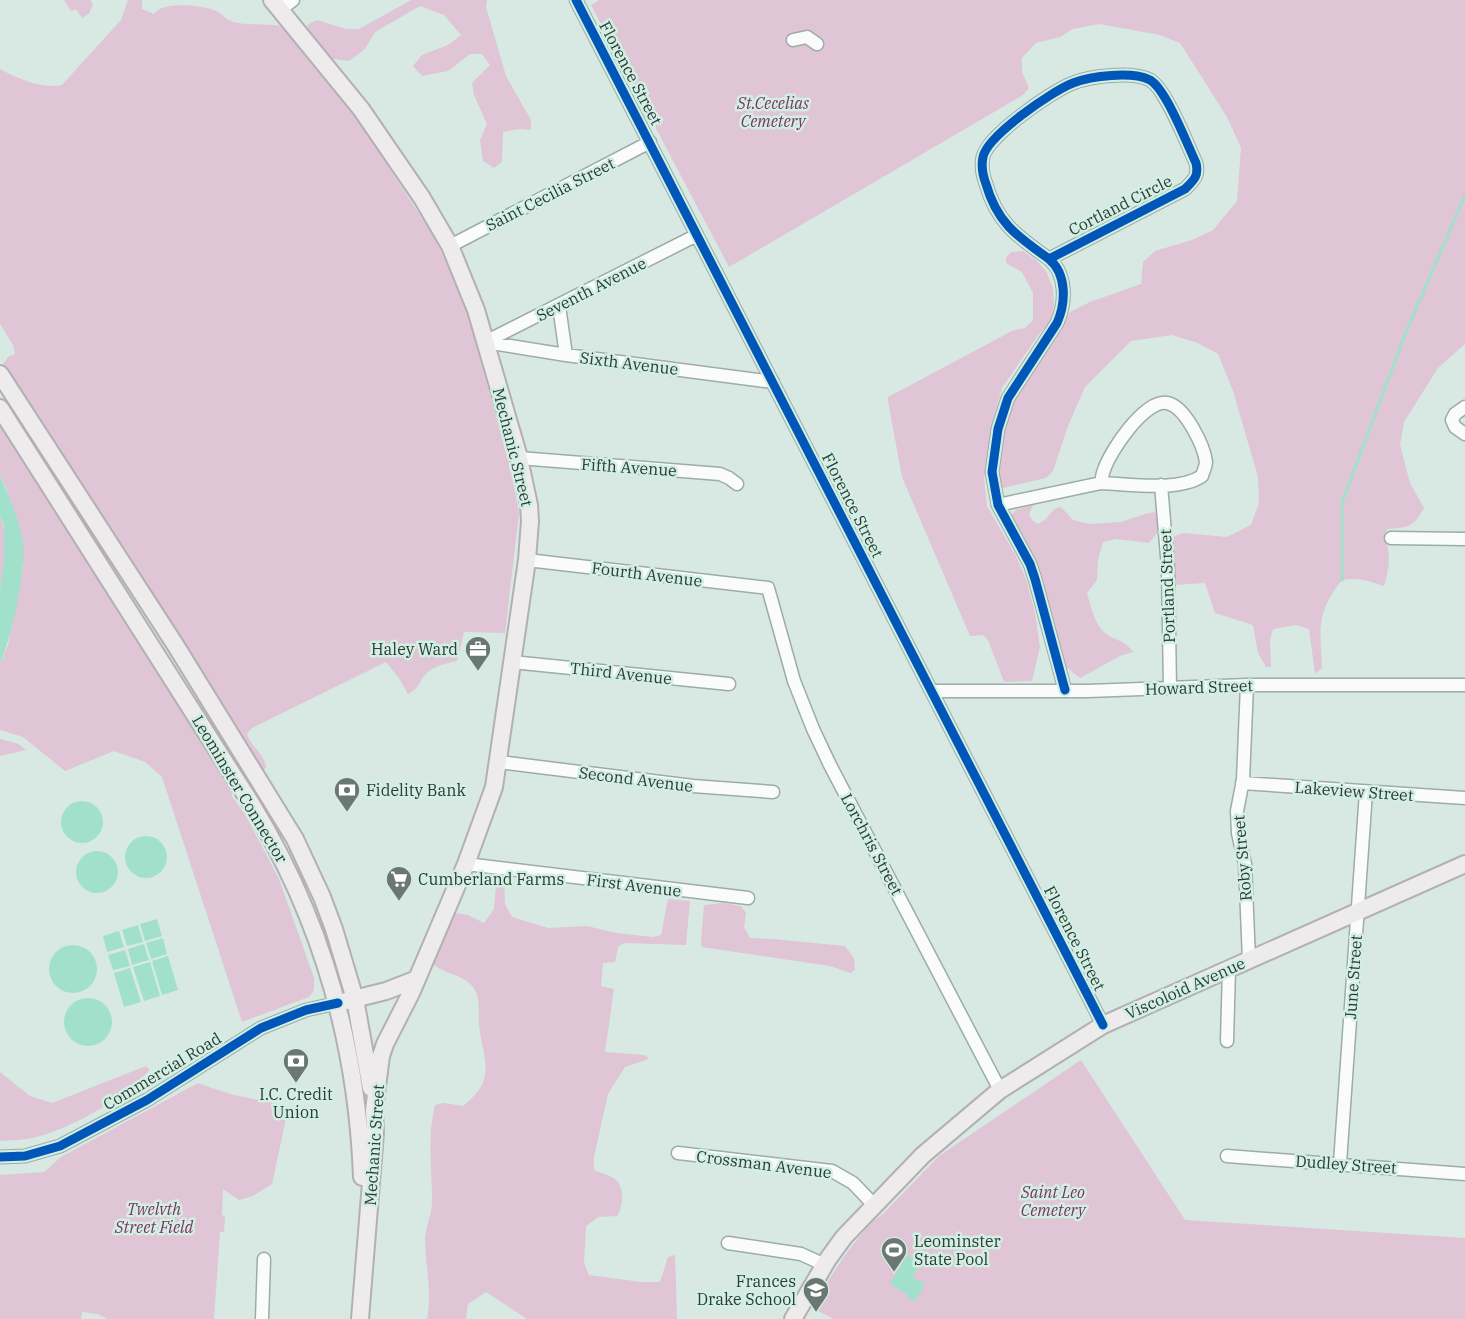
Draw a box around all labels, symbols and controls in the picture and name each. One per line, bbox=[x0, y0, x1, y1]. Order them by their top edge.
street label: Florence Street bbox=[595, 18, 667, 129]
park label: St.Cecelias Cemetery bbox=[736, 93, 809, 131]
street label: Saint Cecilia Street bbox=[482, 153, 618, 235]
street label: Cortland Circle bbox=[1065, 170, 1175, 240]
street label: Seventh Avenue bbox=[533, 253, 649, 325]
street label: Sixth Avenue bbox=[579, 347, 679, 379]
street label: Mechanic Street bbox=[489, 386, 538, 509]
street label: Florence Street bbox=[818, 449, 888, 561]
street label: Fifth Avenue bbox=[581, 454, 677, 480]
street label: Portland Street bbox=[1155, 528, 1179, 643]
street label: Fourth Avenue bbox=[591, 557, 703, 591]
office icon: Haley Ward bbox=[463, 634, 493, 672]
place label: Haley Ward bbox=[371, 639, 458, 659]
street label: Third Avenue bbox=[569, 658, 673, 688]
street label: Howard Street bbox=[1145, 675, 1254, 699]
street label: Leominster Connector bbox=[188, 712, 292, 866]
street label: Second Avenue bbox=[578, 762, 694, 796]
bank icon: Fidelity Bank bbox=[332, 775, 362, 813]
street label: Lakeview Street bbox=[1294, 777, 1414, 805]
place label: Fidelity Bank bbox=[366, 780, 466, 800]
street label: Lorchris Street bbox=[837, 790, 907, 899]
street label: Roby Street bbox=[1228, 814, 1256, 902]
supermarket icon: Cumberland Farms bbox=[384, 864, 414, 902]
place label: Cumberland Farms bbox=[418, 869, 564, 889]
street label: First Avenue bbox=[586, 869, 682, 901]
street label: Florence Street bbox=[1040, 882, 1110, 994]
street label: June Street bbox=[1340, 934, 1366, 1020]
street label: Viscoloid Avenue bbox=[1122, 953, 1248, 1023]
street label: Commercial Road bbox=[99, 1028, 225, 1114]
bank icon: I.C. Credit Union bbox=[281, 1046, 311, 1084]
street label: Mechanic Street bbox=[360, 1083, 388, 1206]
place label: I.C. Credit Union bbox=[259, 1084, 333, 1122]
street label: Crossman Avenue bbox=[695, 1146, 833, 1182]
street label: Dudley Street bbox=[1295, 1150, 1398, 1178]
park label: Saint Leo Cemetery bbox=[1020, 1182, 1087, 1220]
park label: Twelvth Street Field bbox=[114, 1199, 194, 1237]
place label: Leominster State Pool bbox=[914, 1231, 1001, 1269]
sports icon: Leominster State Pool bbox=[879, 1235, 909, 1273]
place label: Frances Drake School bbox=[697, 1271, 796, 1309]
school or university icon: Frances Drake School bbox=[801, 1275, 831, 1313]

